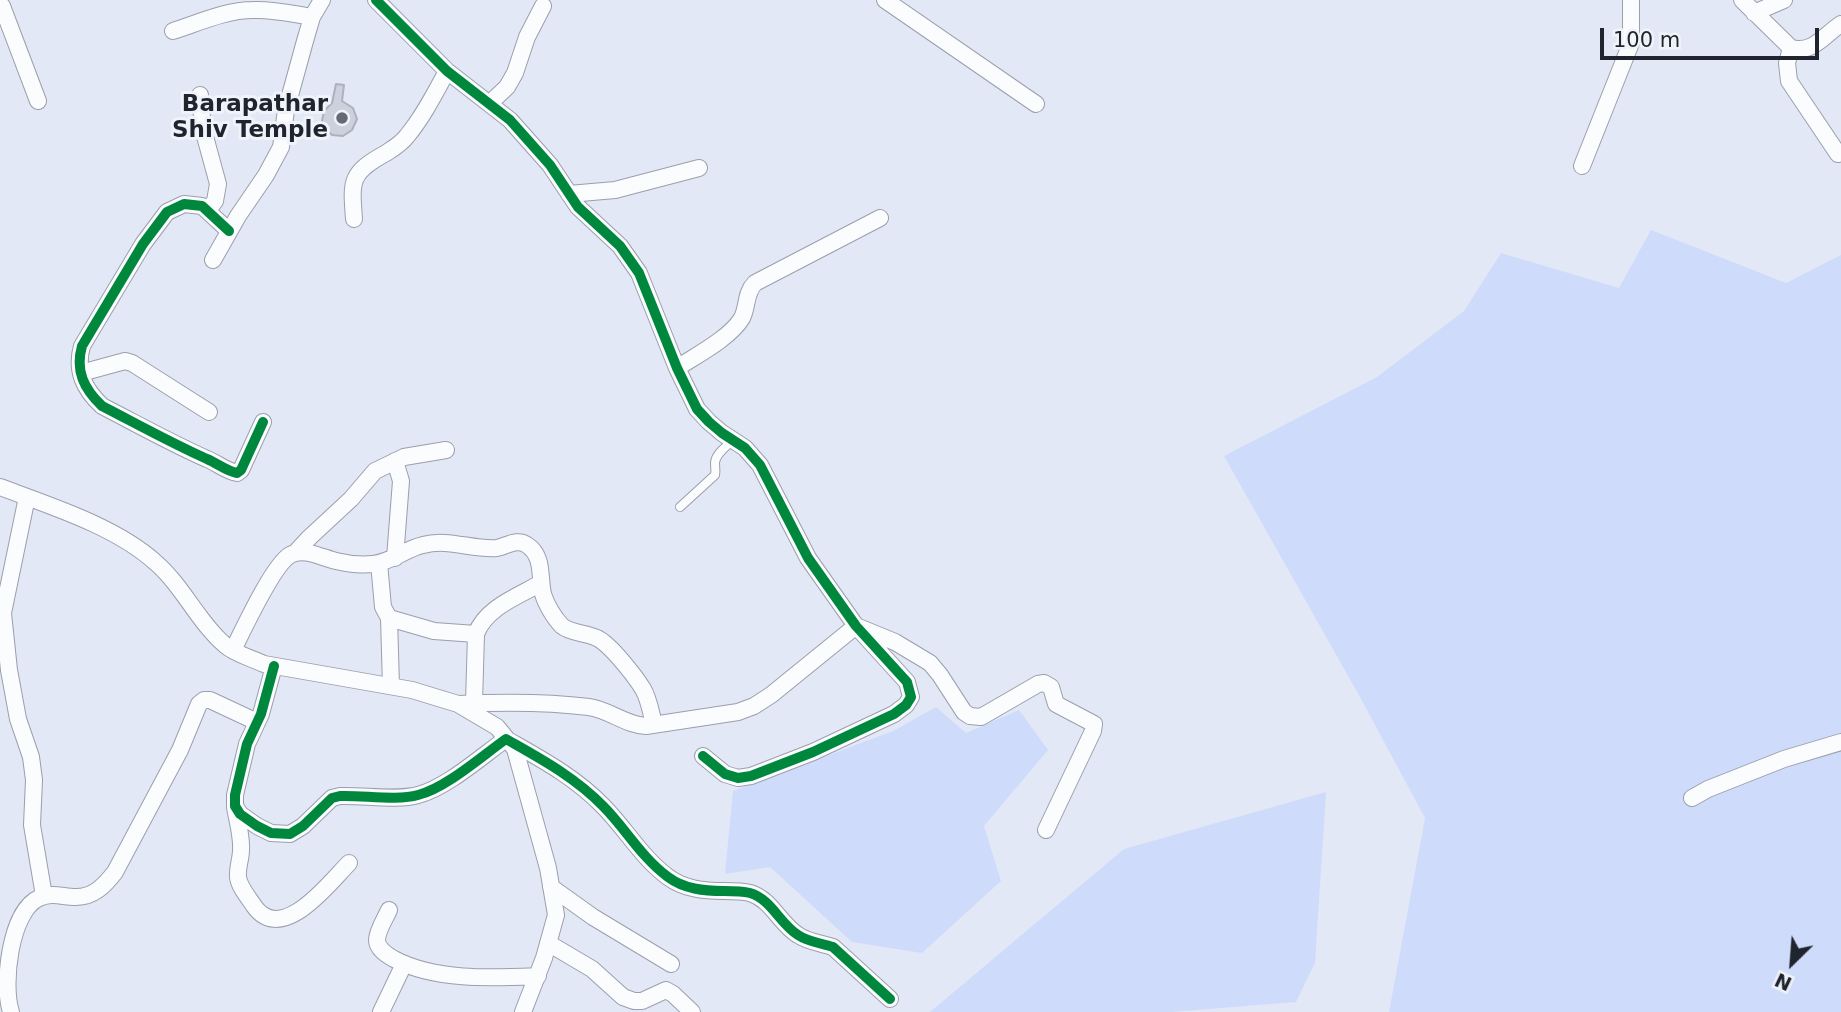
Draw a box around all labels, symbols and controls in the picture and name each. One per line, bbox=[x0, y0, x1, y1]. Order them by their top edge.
scale bar bbox=[1603, 14, 1822, 58]
text: 100 m bbox=[1613, 28, 1680, 52]
place label: Barapathar Shiv Temple bbox=[172, 91, 328, 145]
marker: Barapathar Shiv Temple bbox=[334, 110, 350, 126]
north arrow bbox=[1757, 928, 1827, 998]
text: N bbox=[1771, 969, 1795, 995]

